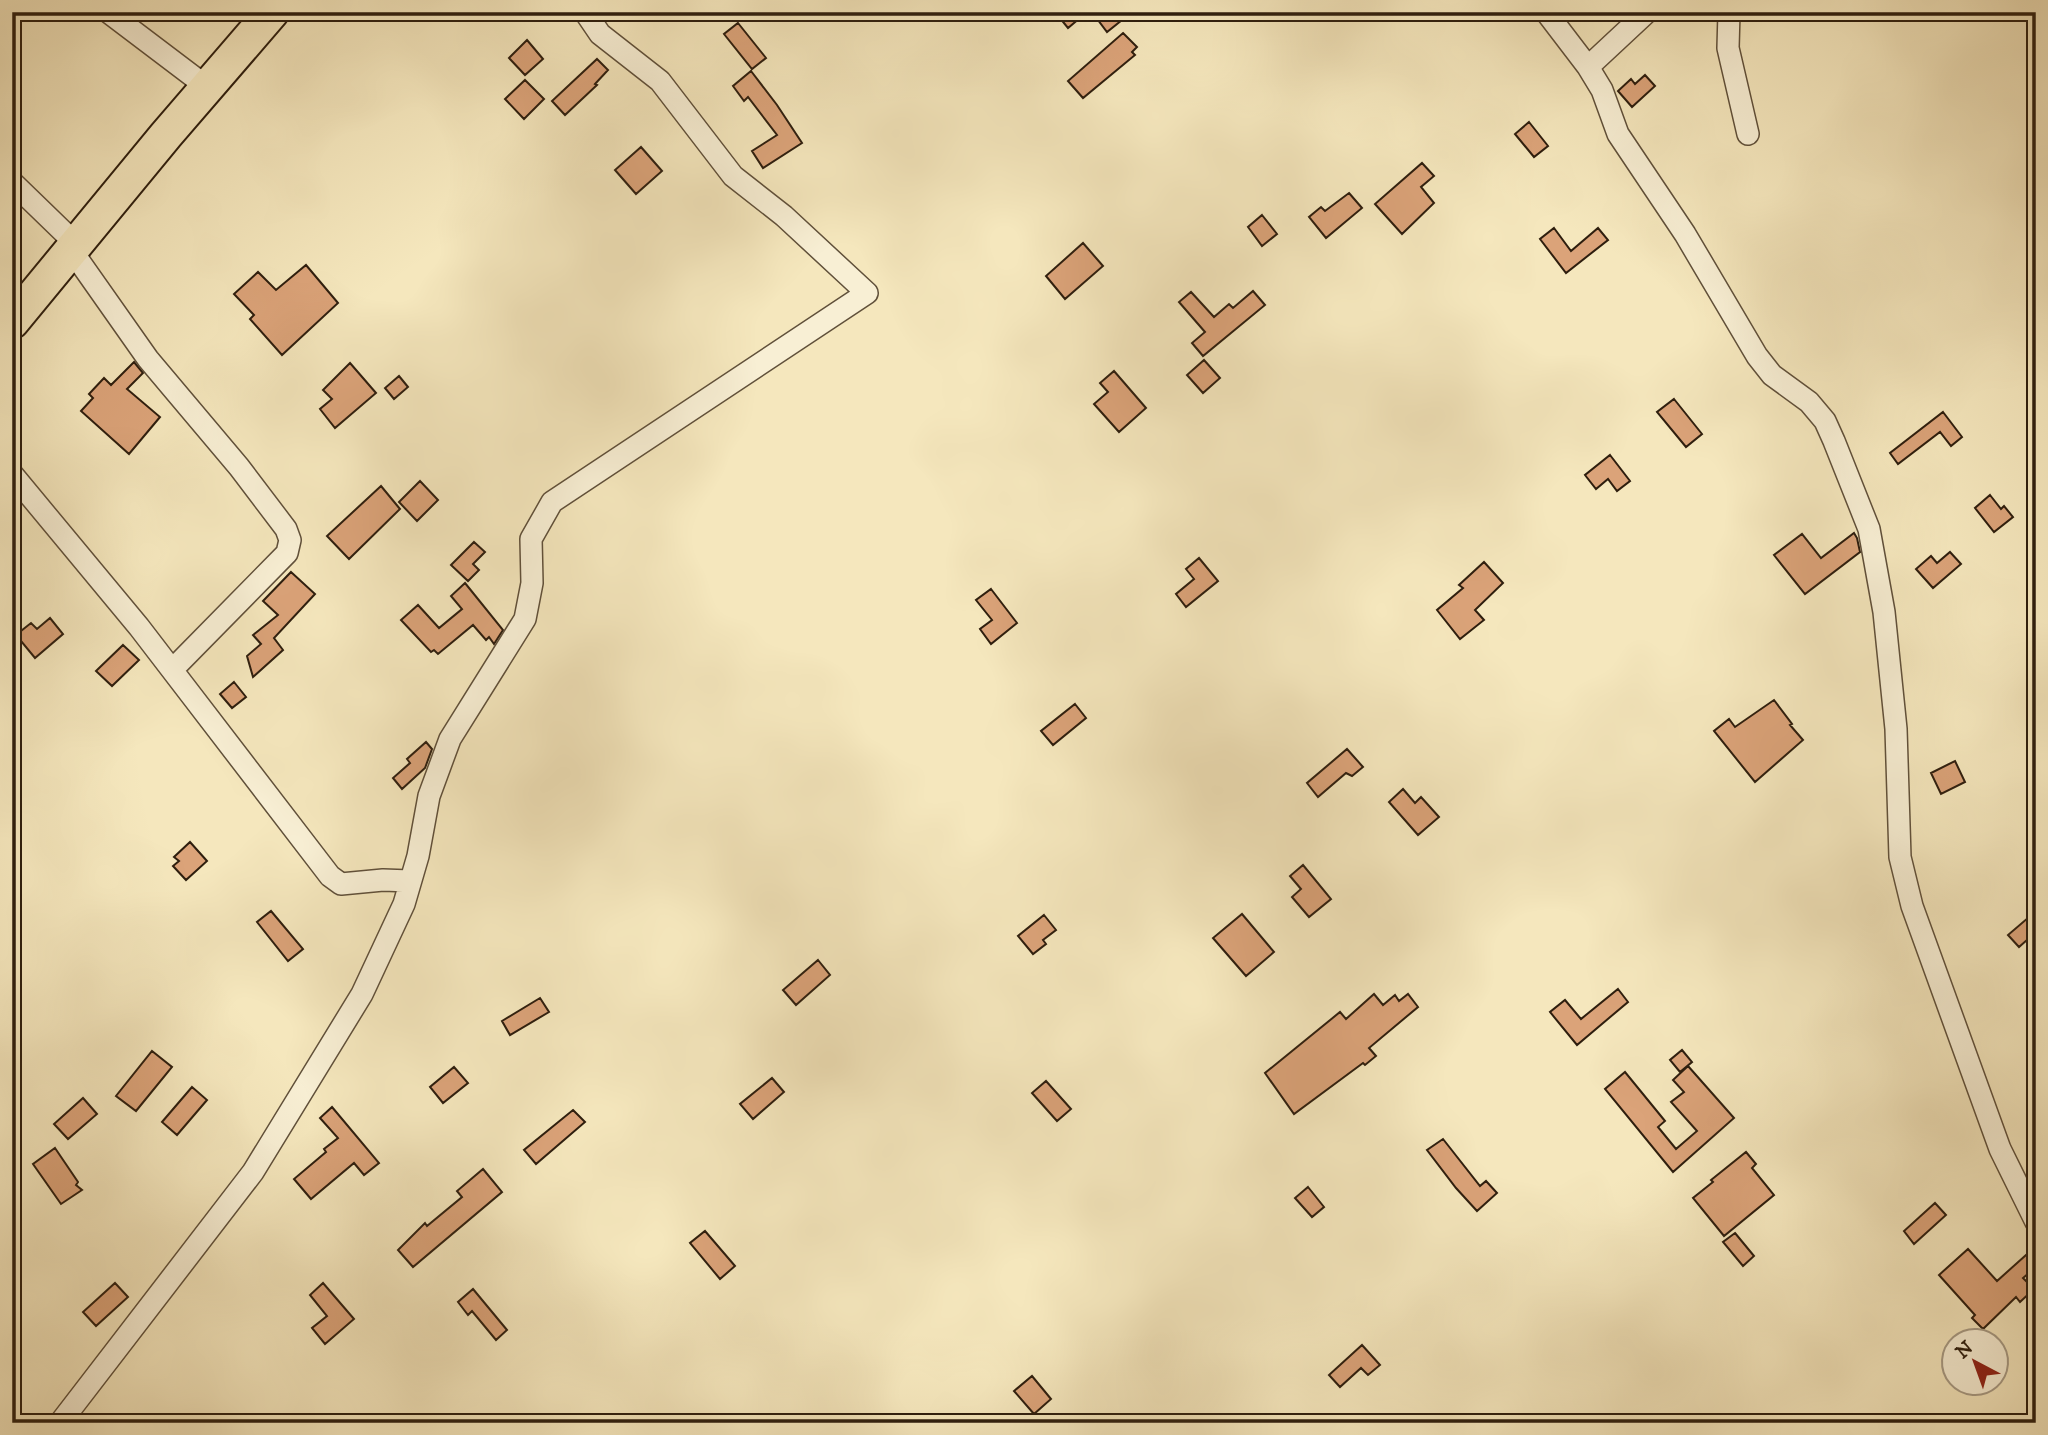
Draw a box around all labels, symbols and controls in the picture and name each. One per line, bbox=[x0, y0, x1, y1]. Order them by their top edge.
north arrow bbox=[1940, 1326, 2010, 1396]
text: N bbox=[1951, 1336, 1979, 1364]

